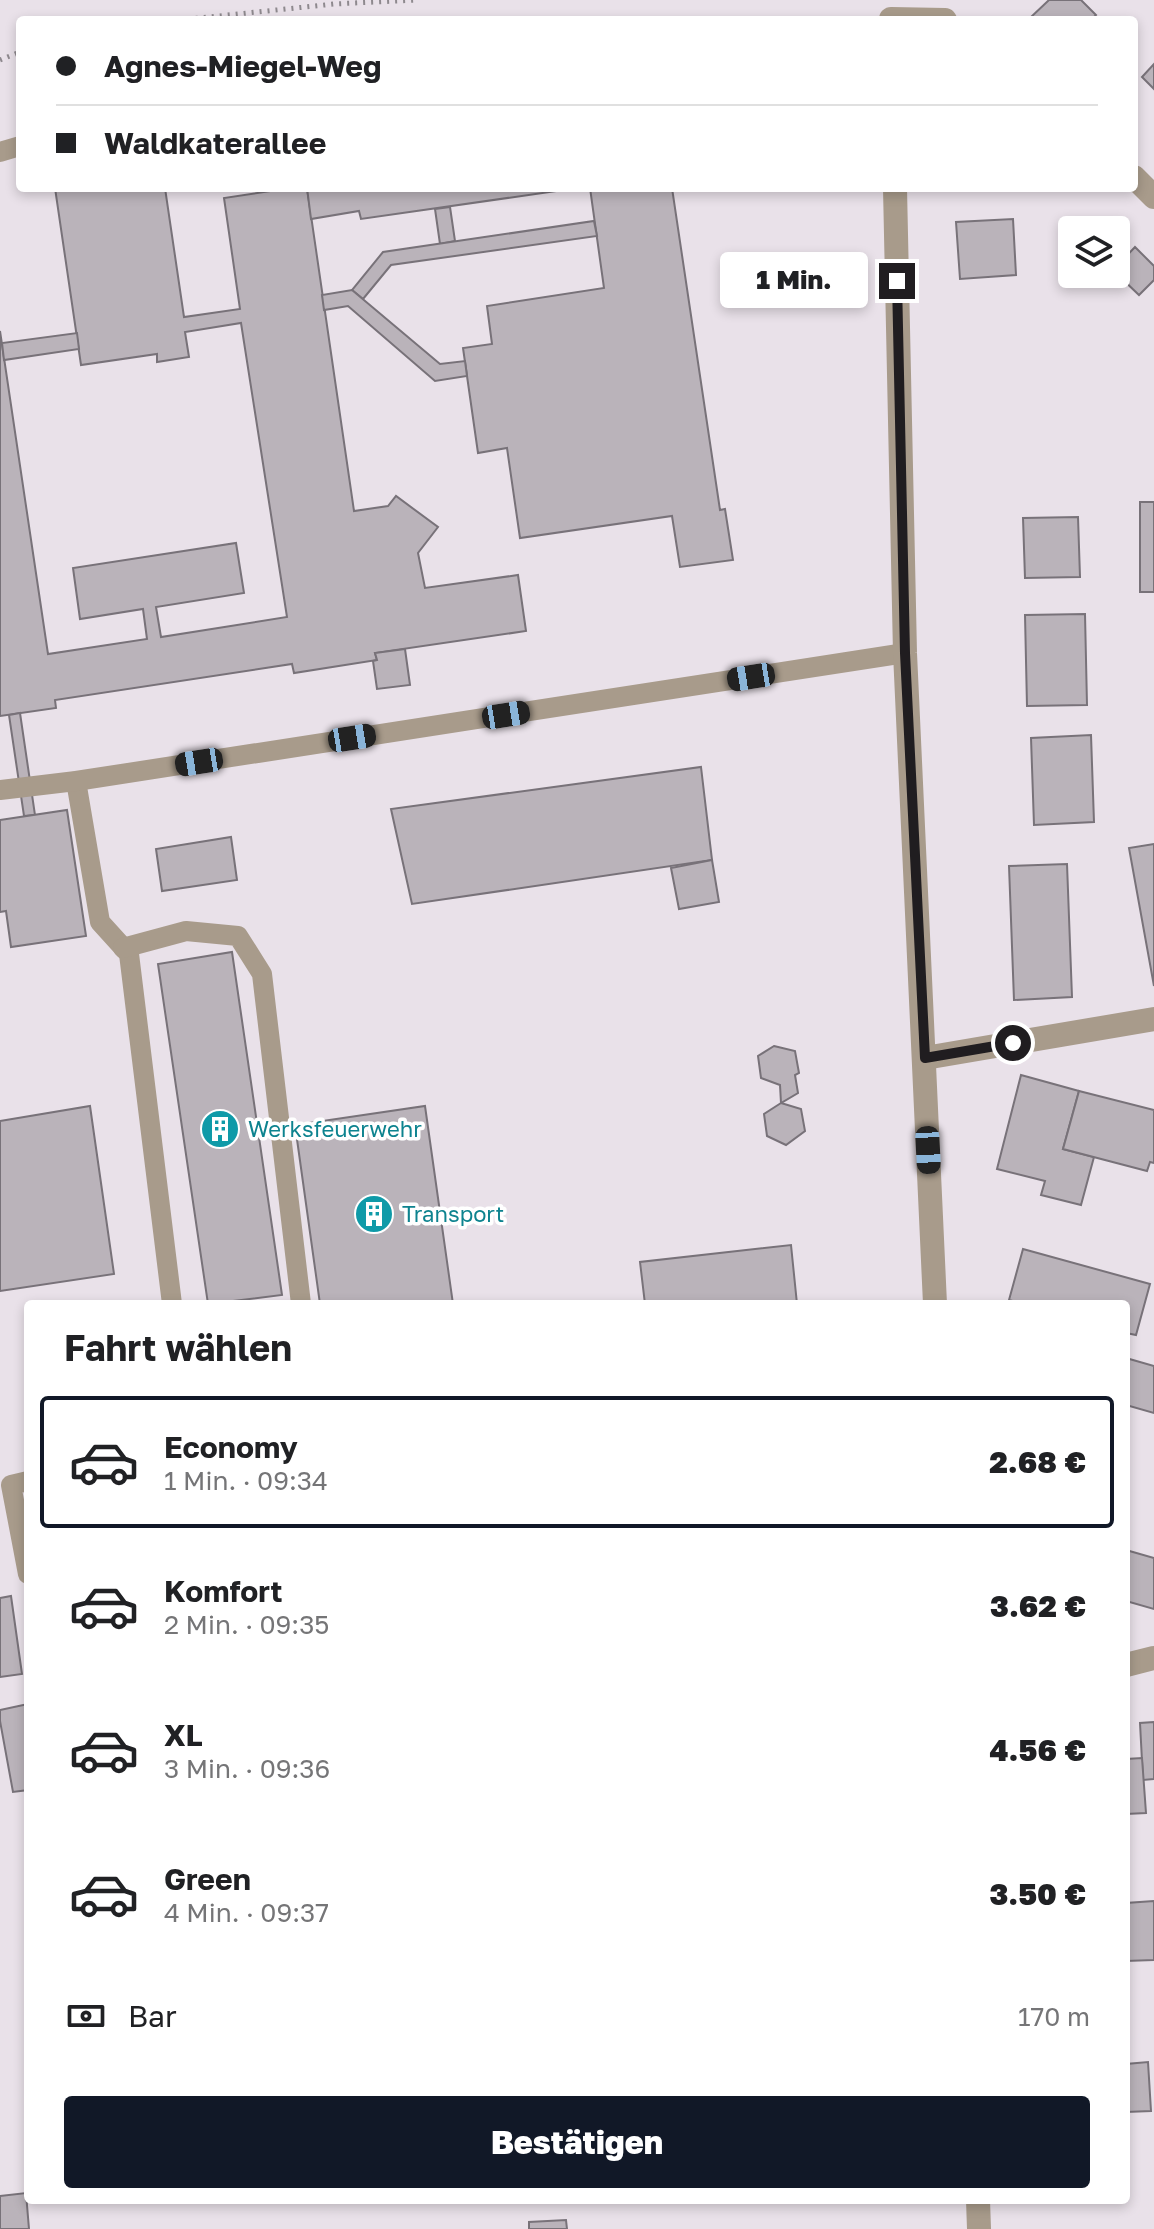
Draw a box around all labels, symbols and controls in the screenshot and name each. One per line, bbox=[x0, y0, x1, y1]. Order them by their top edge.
text: Agnes-Miegel-Weg bbox=[104, 48, 381, 84]
text: Waldkaterallee bbox=[104, 125, 326, 161]
map controls bbox=[1058, 216, 1130, 288]
button: layers bbox=[1058, 216, 1130, 288]
callout: 1 Min. bbox=[721, 253, 869, 309]
route end bbox=[879, 263, 915, 299]
text: 1 Min. bbox=[756, 264, 832, 295]
car bbox=[725, 661, 777, 693]
car bbox=[480, 699, 532, 731]
car bbox=[326, 722, 378, 754]
car bbox=[173, 746, 225, 778]
route start bbox=[995, 1025, 1031, 1061]
building icon: Werksfeuerwehr bbox=[199, 1108, 241, 1150]
place label: Werksfeuerwehr bbox=[248, 1115, 422, 1142]
car bbox=[915, 1125, 941, 1175]
building icon: Transport bbox=[353, 1193, 395, 1235]
place label: Transport bbox=[402, 1200, 504, 1227]
text: Fahrt wählen bbox=[64, 1326, 292, 1369]
icon: car bbox=[68, 1426, 140, 1498]
text: Economy bbox=[164, 1429, 298, 1465]
text: 2.68 € bbox=[989, 1444, 1086, 1480]
text: 1 Min. · 09:34 bbox=[164, 1465, 328, 1496]
icon: car bbox=[68, 1570, 140, 1642]
text: Komfort bbox=[164, 1573, 283, 1609]
text: 3.62 € bbox=[990, 1588, 1086, 1624]
text: 2 Min. · 09:35 bbox=[164, 1609, 329, 1640]
icon: car bbox=[68, 1714, 140, 1786]
text: XL bbox=[164, 1717, 203, 1753]
text: 4.56 € bbox=[990, 1732, 1086, 1768]
text: 3 Min. · 09:36 bbox=[164, 1753, 330, 1784]
icon: car bbox=[68, 1858, 140, 1930]
text: Green bbox=[164, 1861, 251, 1897]
text: 3.50 € bbox=[989, 1876, 1086, 1912]
text: 4 Min. · 09:37 bbox=[164, 1897, 329, 1928]
icon: cash bbox=[64, 1994, 108, 2038]
text: Bar bbox=[128, 1998, 177, 2034]
text: 170 m bbox=[1018, 2001, 1090, 2032]
button: Bestätigen bbox=[64, 2096, 1090, 2188]

